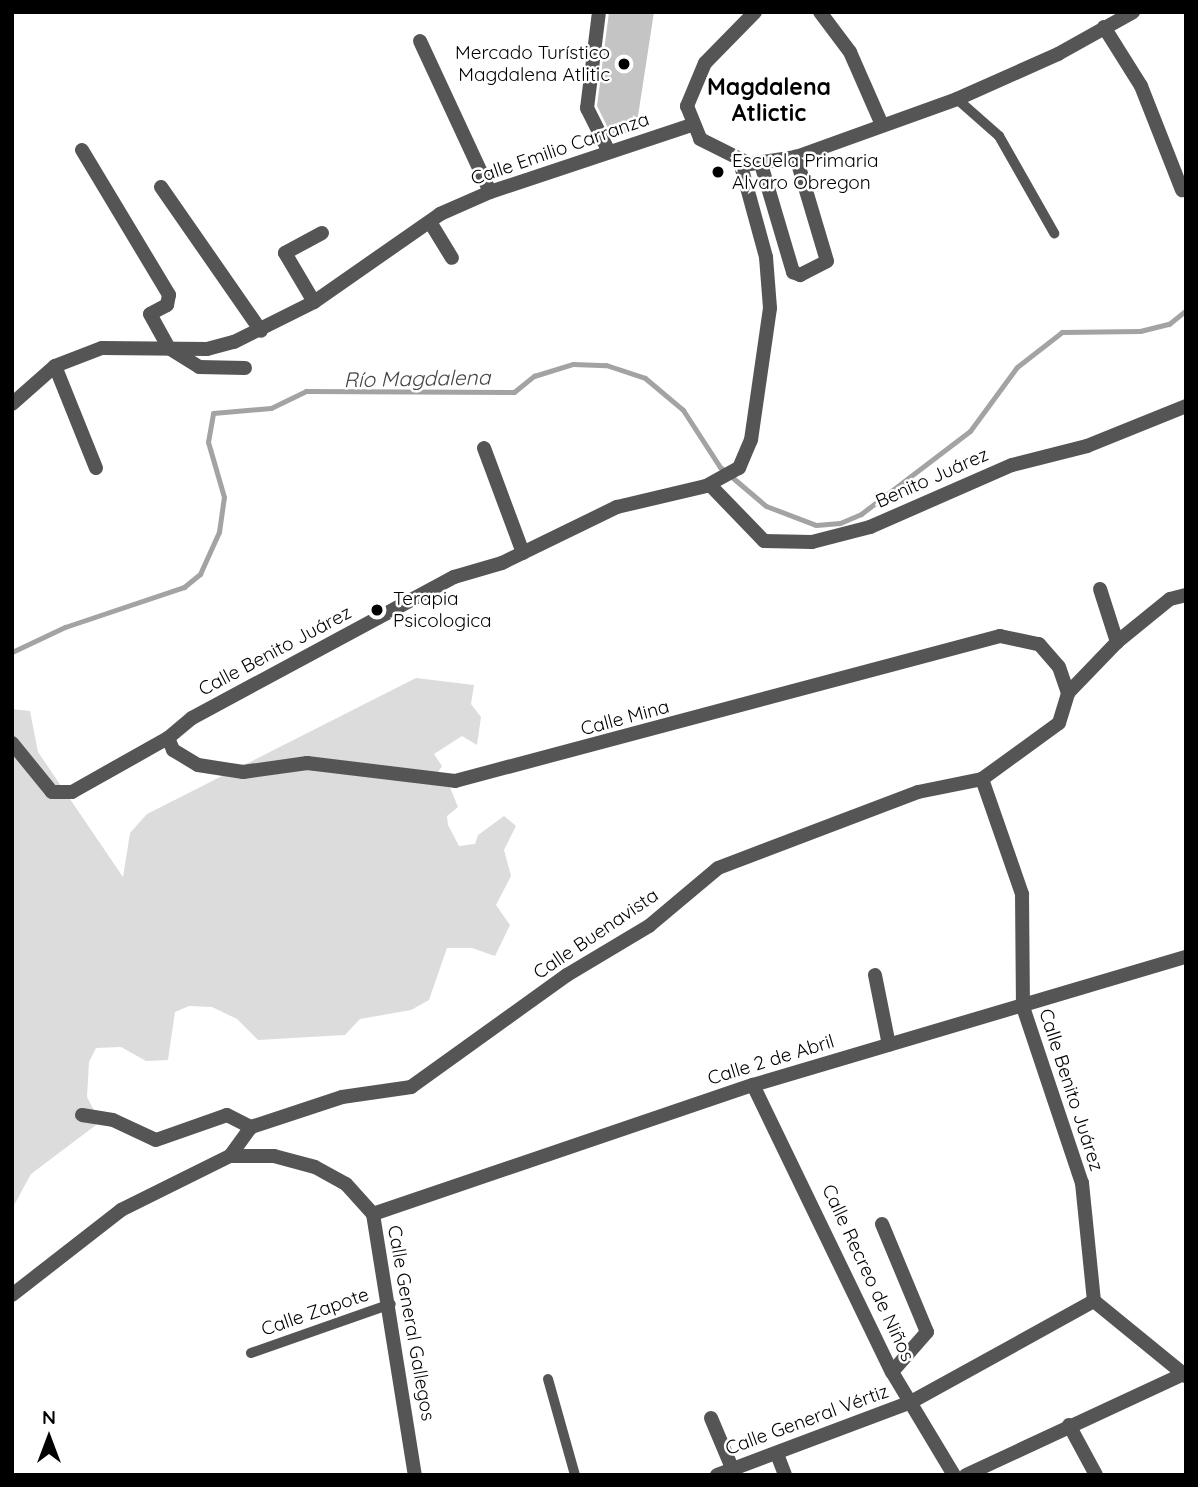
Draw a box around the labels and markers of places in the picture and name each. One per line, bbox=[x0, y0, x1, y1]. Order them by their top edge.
place label: Mercado Turístico Magdalena Atlitic bbox=[455, 42, 610, 86]
marker: Mercado Turístico Magdalena Atlitic bbox=[616, 56, 632, 72]
place label: Escuela Primaria Alvaro Obregon bbox=[732, 150, 879, 194]
marker: Escuela Primaria Alvaro Obregon bbox=[710, 164, 726, 180]
place label: Terapia Psicologica bbox=[393, 588, 492, 632]
marker: Terapia Psicologica bbox=[367, 600, 387, 620]

